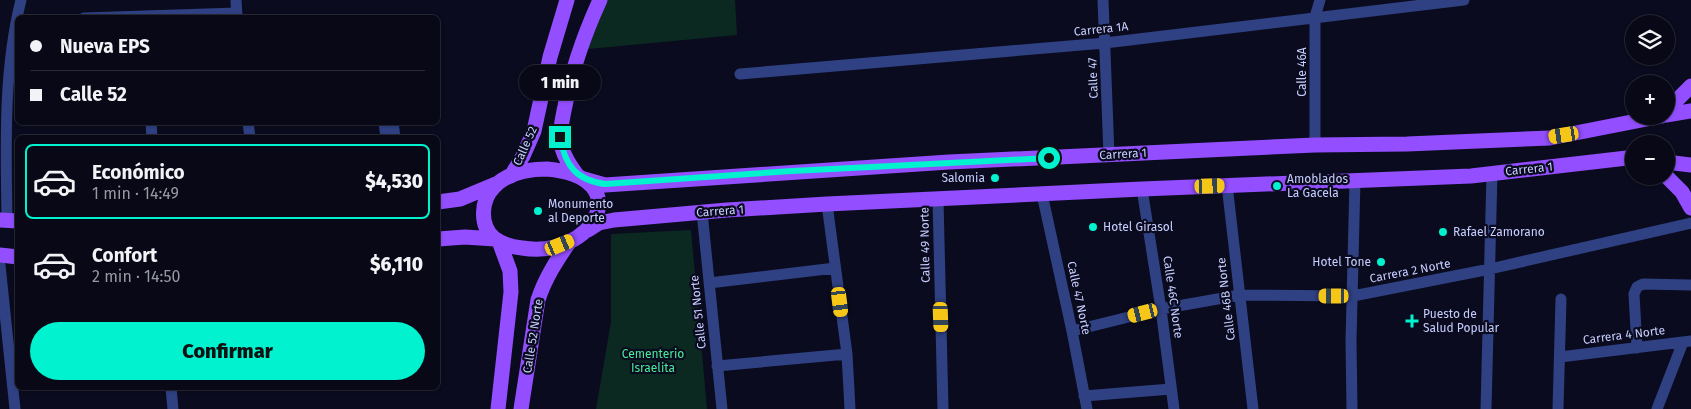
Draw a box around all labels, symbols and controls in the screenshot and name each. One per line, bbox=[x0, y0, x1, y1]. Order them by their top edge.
map controls bbox=[1625, 15, 1675, 185]
button: layers bbox=[1625, 15, 1675, 65]
street label: Carrera 1A bbox=[1073, 19, 1129, 39]
text: Nueva EPS bbox=[60, 35, 150, 58]
street label: Calle 46A bbox=[1295, 47, 1309, 97]
street label: Calle 47 bbox=[1085, 57, 1101, 99]
callout: 1 min bbox=[519, 64, 601, 100]
text: 1 min bbox=[541, 73, 579, 92]
button: + bbox=[1625, 75, 1675, 125]
text: Calle 52 bbox=[60, 83, 127, 106]
street label: Calle 52 bbox=[510, 124, 540, 168]
car bbox=[1548, 125, 1579, 145]
route end bbox=[549, 126, 571, 148]
button: − bbox=[1625, 135, 1675, 185]
street label: Carrera 1 bbox=[1099, 146, 1147, 162]
route start bbox=[1038, 147, 1060, 169]
icon: car bbox=[32, 159, 77, 204]
street label: Carrera 1 bbox=[1505, 160, 1553, 178]
text: Económico bbox=[92, 161, 185, 184]
text: $4,530 bbox=[365, 170, 423, 193]
place label: Salomia bbox=[941, 171, 985, 185]
marker: Salomia bbox=[989, 172, 1001, 184]
place label: Amoblados La Gacela bbox=[1287, 172, 1348, 200]
car bbox=[1194, 178, 1225, 194]
marker: Amoblados La Gacela bbox=[1271, 180, 1283, 192]
text: 1 min · 14:49 bbox=[92, 184, 179, 203]
place label: Monumento al Deporte bbox=[548, 197, 613, 225]
street label: Carrera 1 bbox=[696, 202, 744, 220]
marker: Monumento al Deporte bbox=[532, 205, 544, 217]
street label: Calle 49 Norte bbox=[917, 207, 933, 283]
place label: Hotel Girasol bbox=[1103, 220, 1174, 234]
marker: Hotel Girasol bbox=[1087, 221, 1099, 233]
place label: Rafael Zamorano bbox=[1453, 225, 1545, 239]
marker: Rafael Zamorano bbox=[1437, 226, 1449, 238]
car bbox=[543, 232, 576, 258]
icon: car bbox=[32, 242, 77, 287]
text: Confort bbox=[92, 244, 157, 267]
text: $6,110 bbox=[370, 253, 423, 276]
street label: Calle 46C Norte bbox=[1160, 255, 1186, 339]
place label: Hotel Tone bbox=[1312, 255, 1371, 269]
street label: Carrera 2 Norte bbox=[1368, 256, 1452, 286]
marker: Hotel Tone bbox=[1375, 256, 1387, 268]
street label: Calle 46B Norte bbox=[1214, 257, 1238, 341]
street label: Calle 47 Norte bbox=[1064, 260, 1094, 336]
text: 2 min · 14:50 bbox=[92, 267, 180, 286]
street label: Calle 51 Norte bbox=[687, 274, 709, 350]
car bbox=[830, 286, 849, 318]
car bbox=[1319, 289, 1349, 304]
street label: Calle 52 Norte bbox=[520, 298, 546, 374]
car bbox=[932, 302, 949, 332]
car bbox=[1126, 302, 1159, 324]
place label: Puesto de Salud Popular bbox=[1423, 307, 1500, 335]
marker: Puesto de Salud Popular bbox=[1405, 314, 1419, 328]
button: Confirmar bbox=[30, 322, 425, 380]
street label: Carrera 4 Norte bbox=[1582, 323, 1666, 347]
park label: Cementerio Israelita bbox=[622, 347, 684, 375]

